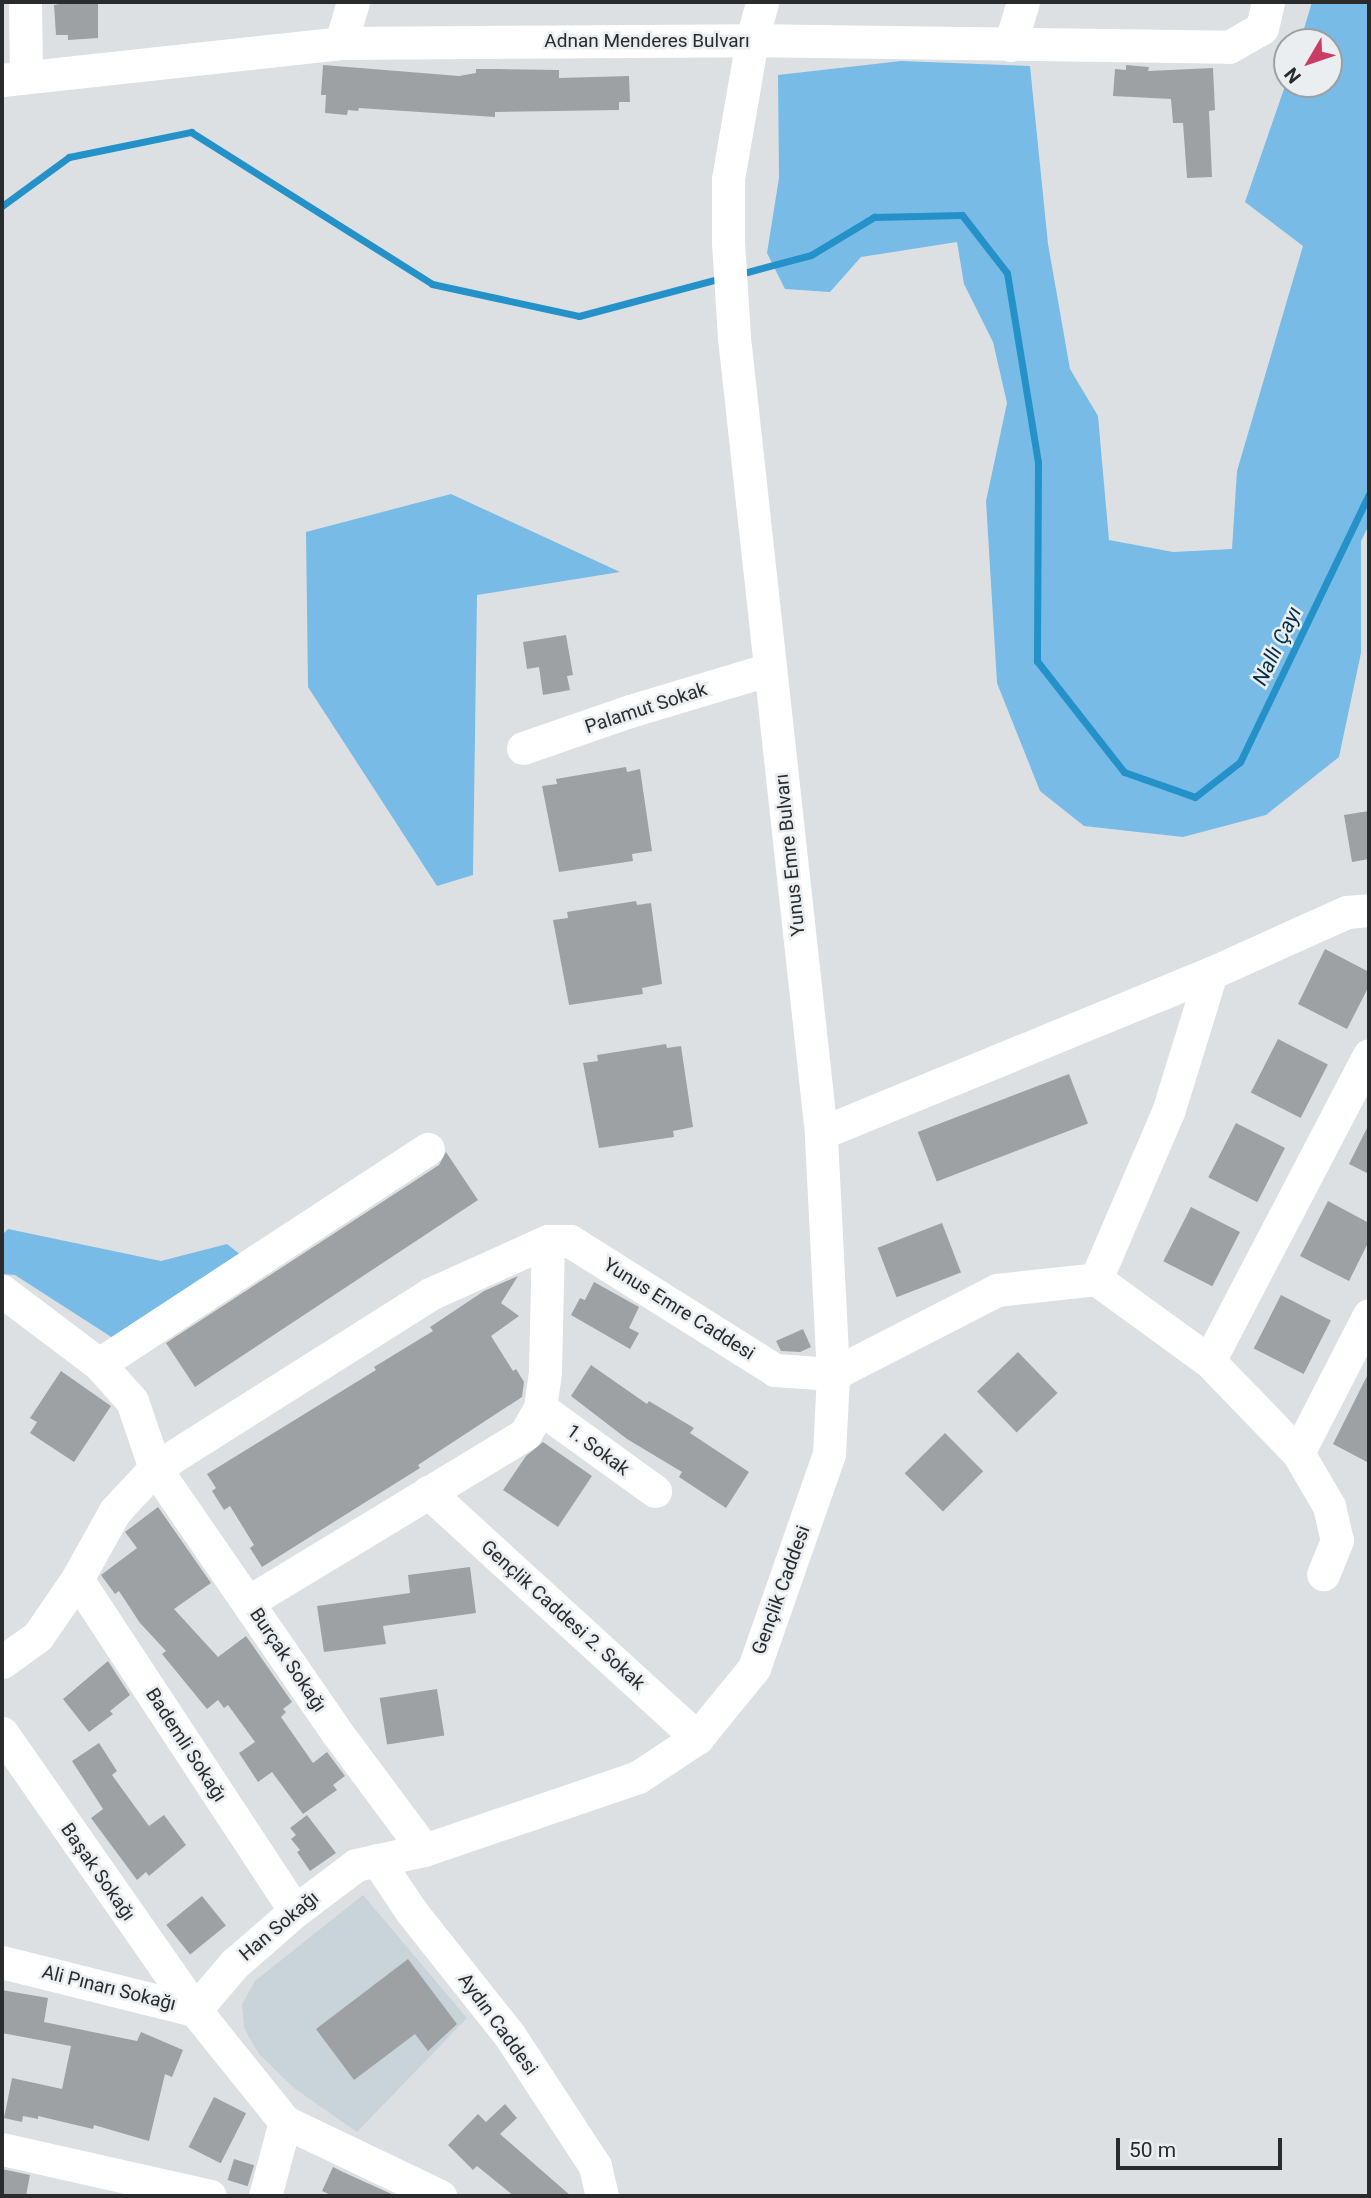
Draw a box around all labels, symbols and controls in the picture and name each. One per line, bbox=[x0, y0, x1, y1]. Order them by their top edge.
north arrow bbox=[1273, 28, 1343, 98]
street label: Adnan Menderes Bulvarı bbox=[544, 30, 750, 52]
text: N bbox=[1280, 63, 1306, 88]
water label: Nallı Çayı bbox=[1247, 602, 1307, 690]
street label: Palamut Sokak bbox=[582, 678, 710, 738]
street label: Yunus Emre Bulvarı bbox=[770, 773, 810, 937]
street label: Yunus Emre Caddesi bbox=[599, 1253, 759, 1365]
street label: 1. Sokak bbox=[562, 1420, 634, 1480]
street label: Gençlik Caddesi bbox=[747, 1522, 815, 1658]
street label: Gençlik Caddesi 2. Sokak bbox=[476, 1535, 650, 1695]
street label: Burçak Sokağı bbox=[245, 1604, 331, 1716]
street label: Bademli Sokağı bbox=[141, 1684, 231, 1806]
street label: Başak Sokağı bbox=[56, 1819, 140, 1925]
street label: Han Sokağı bbox=[235, 1886, 323, 1966]
street label: Ali Pınarı Sokağı bbox=[40, 1960, 178, 2016]
street label: Aydın Caddesi bbox=[453, 1969, 543, 2079]
scale bar bbox=[1119, 2124, 1285, 2168]
text: 50 m bbox=[1129, 2138, 1176, 2162]

